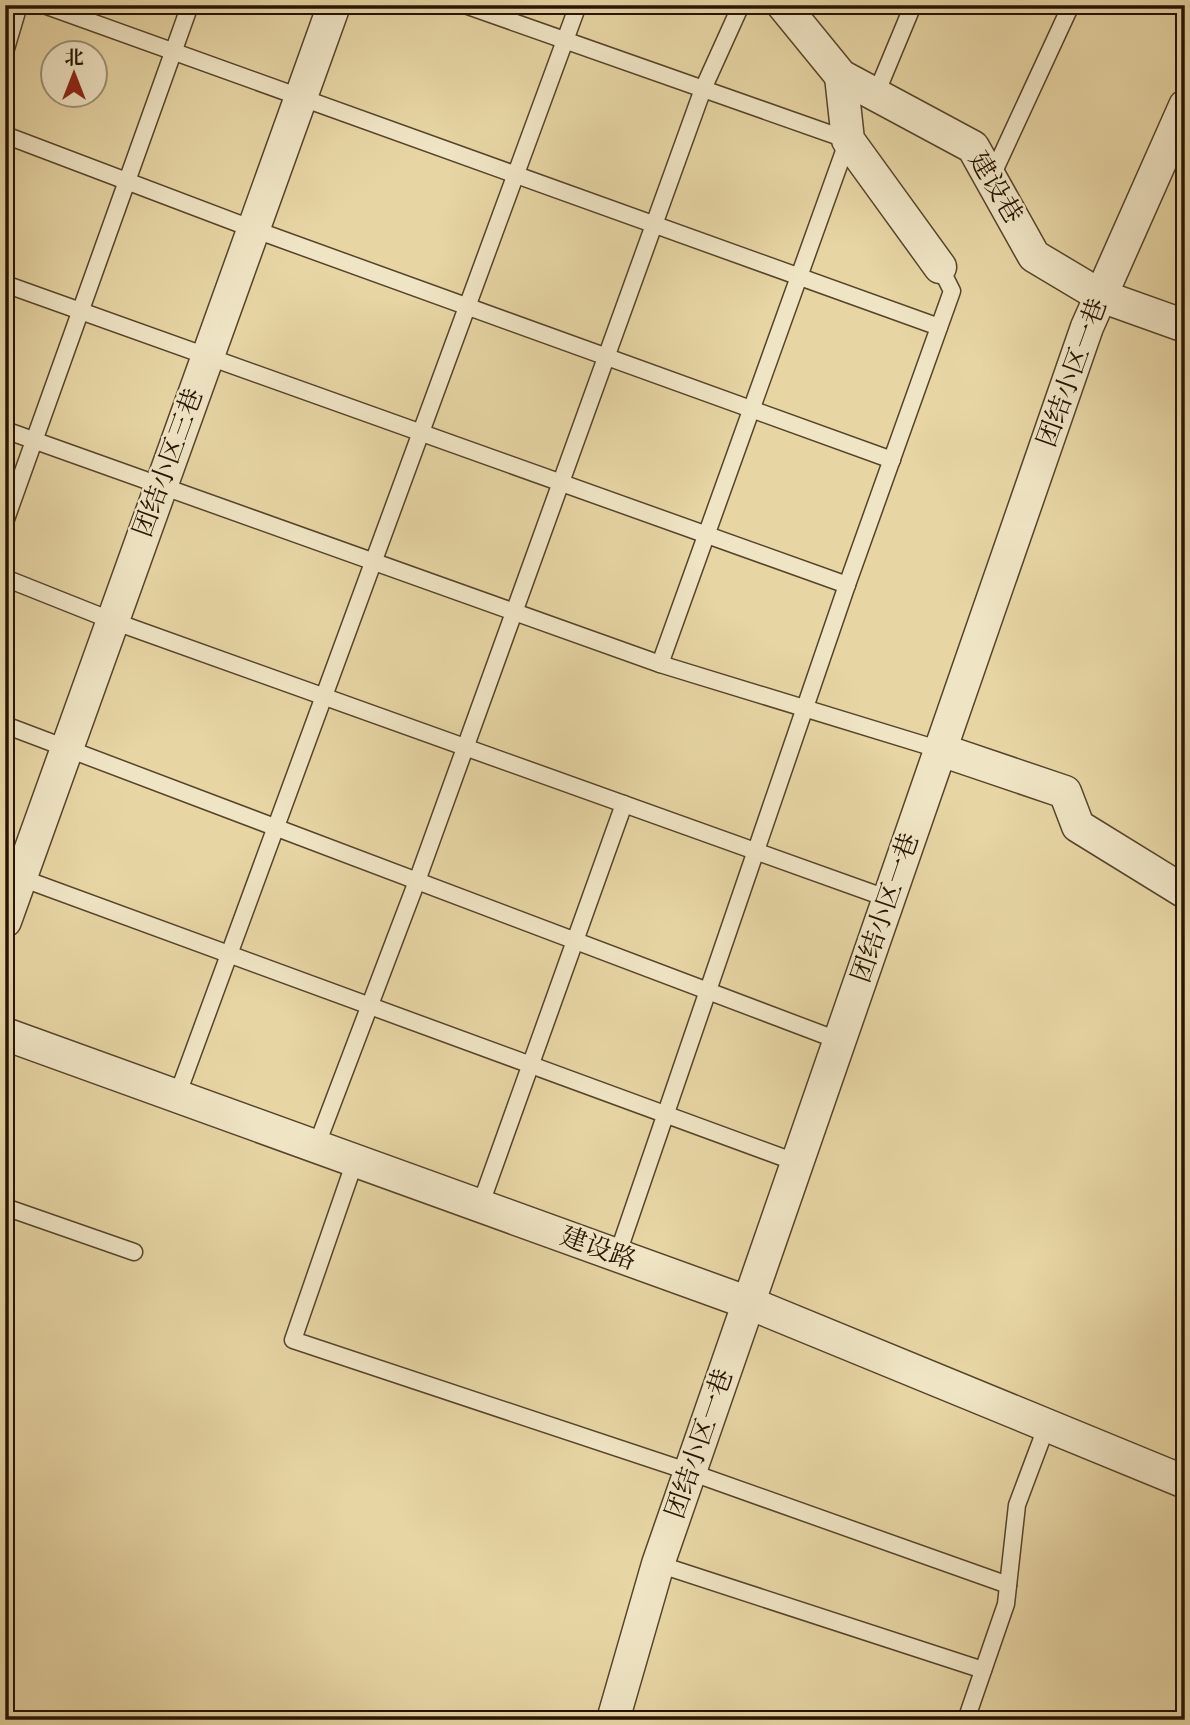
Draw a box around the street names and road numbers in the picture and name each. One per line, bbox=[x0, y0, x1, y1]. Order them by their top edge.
street label: 建设巷 bbox=[961, 146, 1029, 230]
street label: 团结小区一巷 bbox=[1031, 294, 1115, 452]
street label: 团结小区三巷 bbox=[127, 384, 211, 542]
street label: 团结小区一巷 bbox=[845, 829, 927, 987]
street label: 建设路 bbox=[556, 1220, 640, 1278]
street label: 团结小区一巷 bbox=[659, 1365, 741, 1523]

